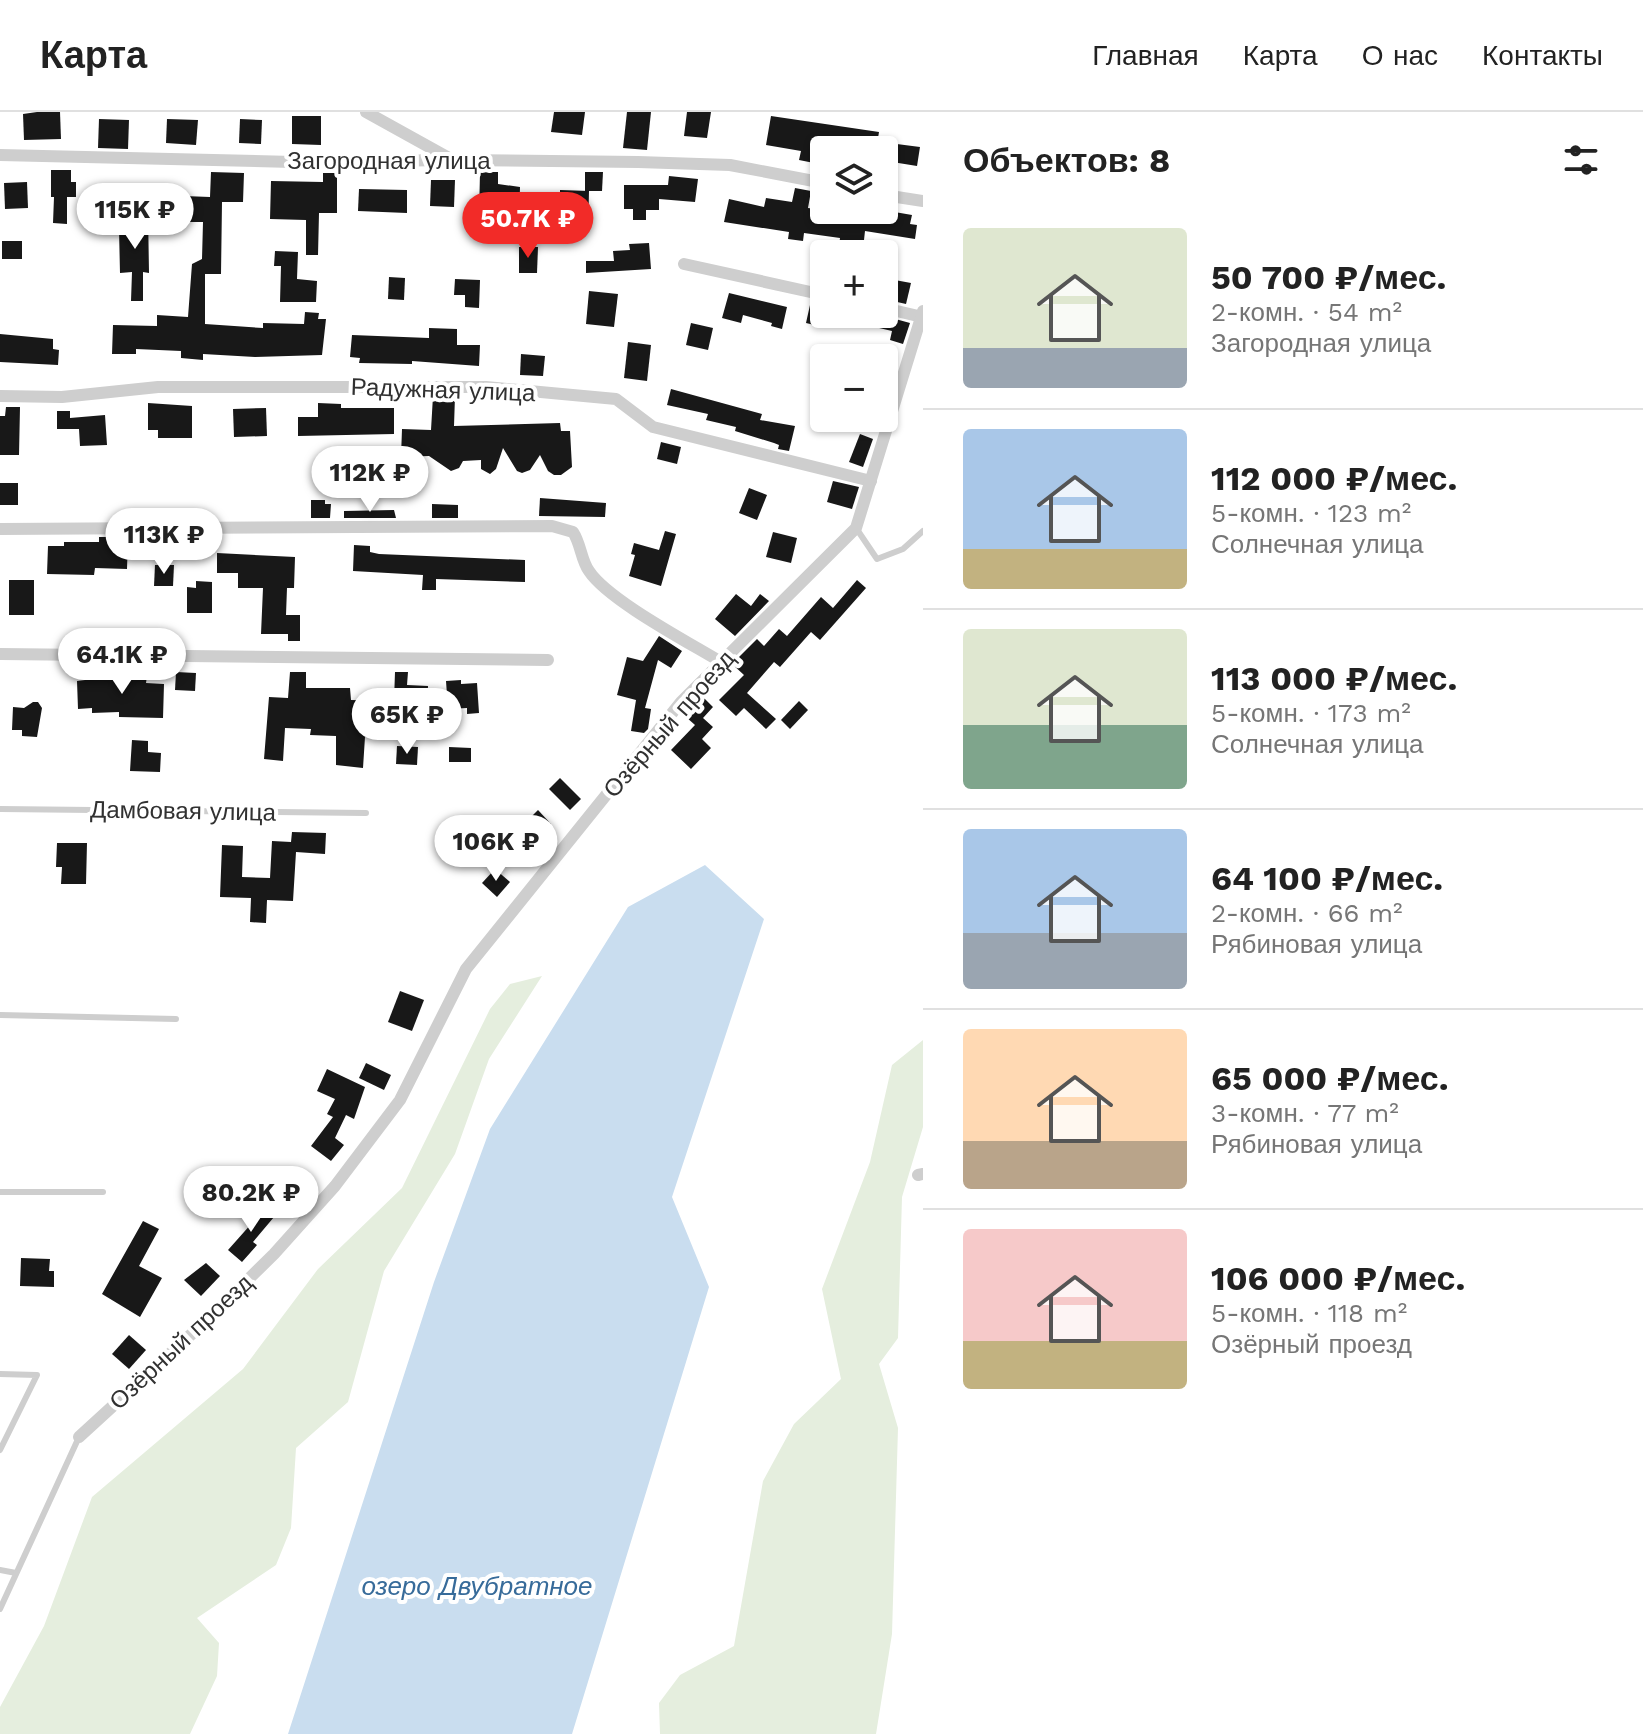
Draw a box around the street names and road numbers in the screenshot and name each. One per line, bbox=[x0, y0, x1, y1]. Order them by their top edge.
street label: Загородная улица bbox=[287, 147, 491, 175]
street label: Радужная улица bbox=[350, 373, 536, 407]
street label: Озёрный проезд bbox=[598, 645, 740, 803]
street label: Дамбовая улица bbox=[90, 795, 277, 827]
street label: Озёрный проезд bbox=[104, 1269, 258, 1415]

